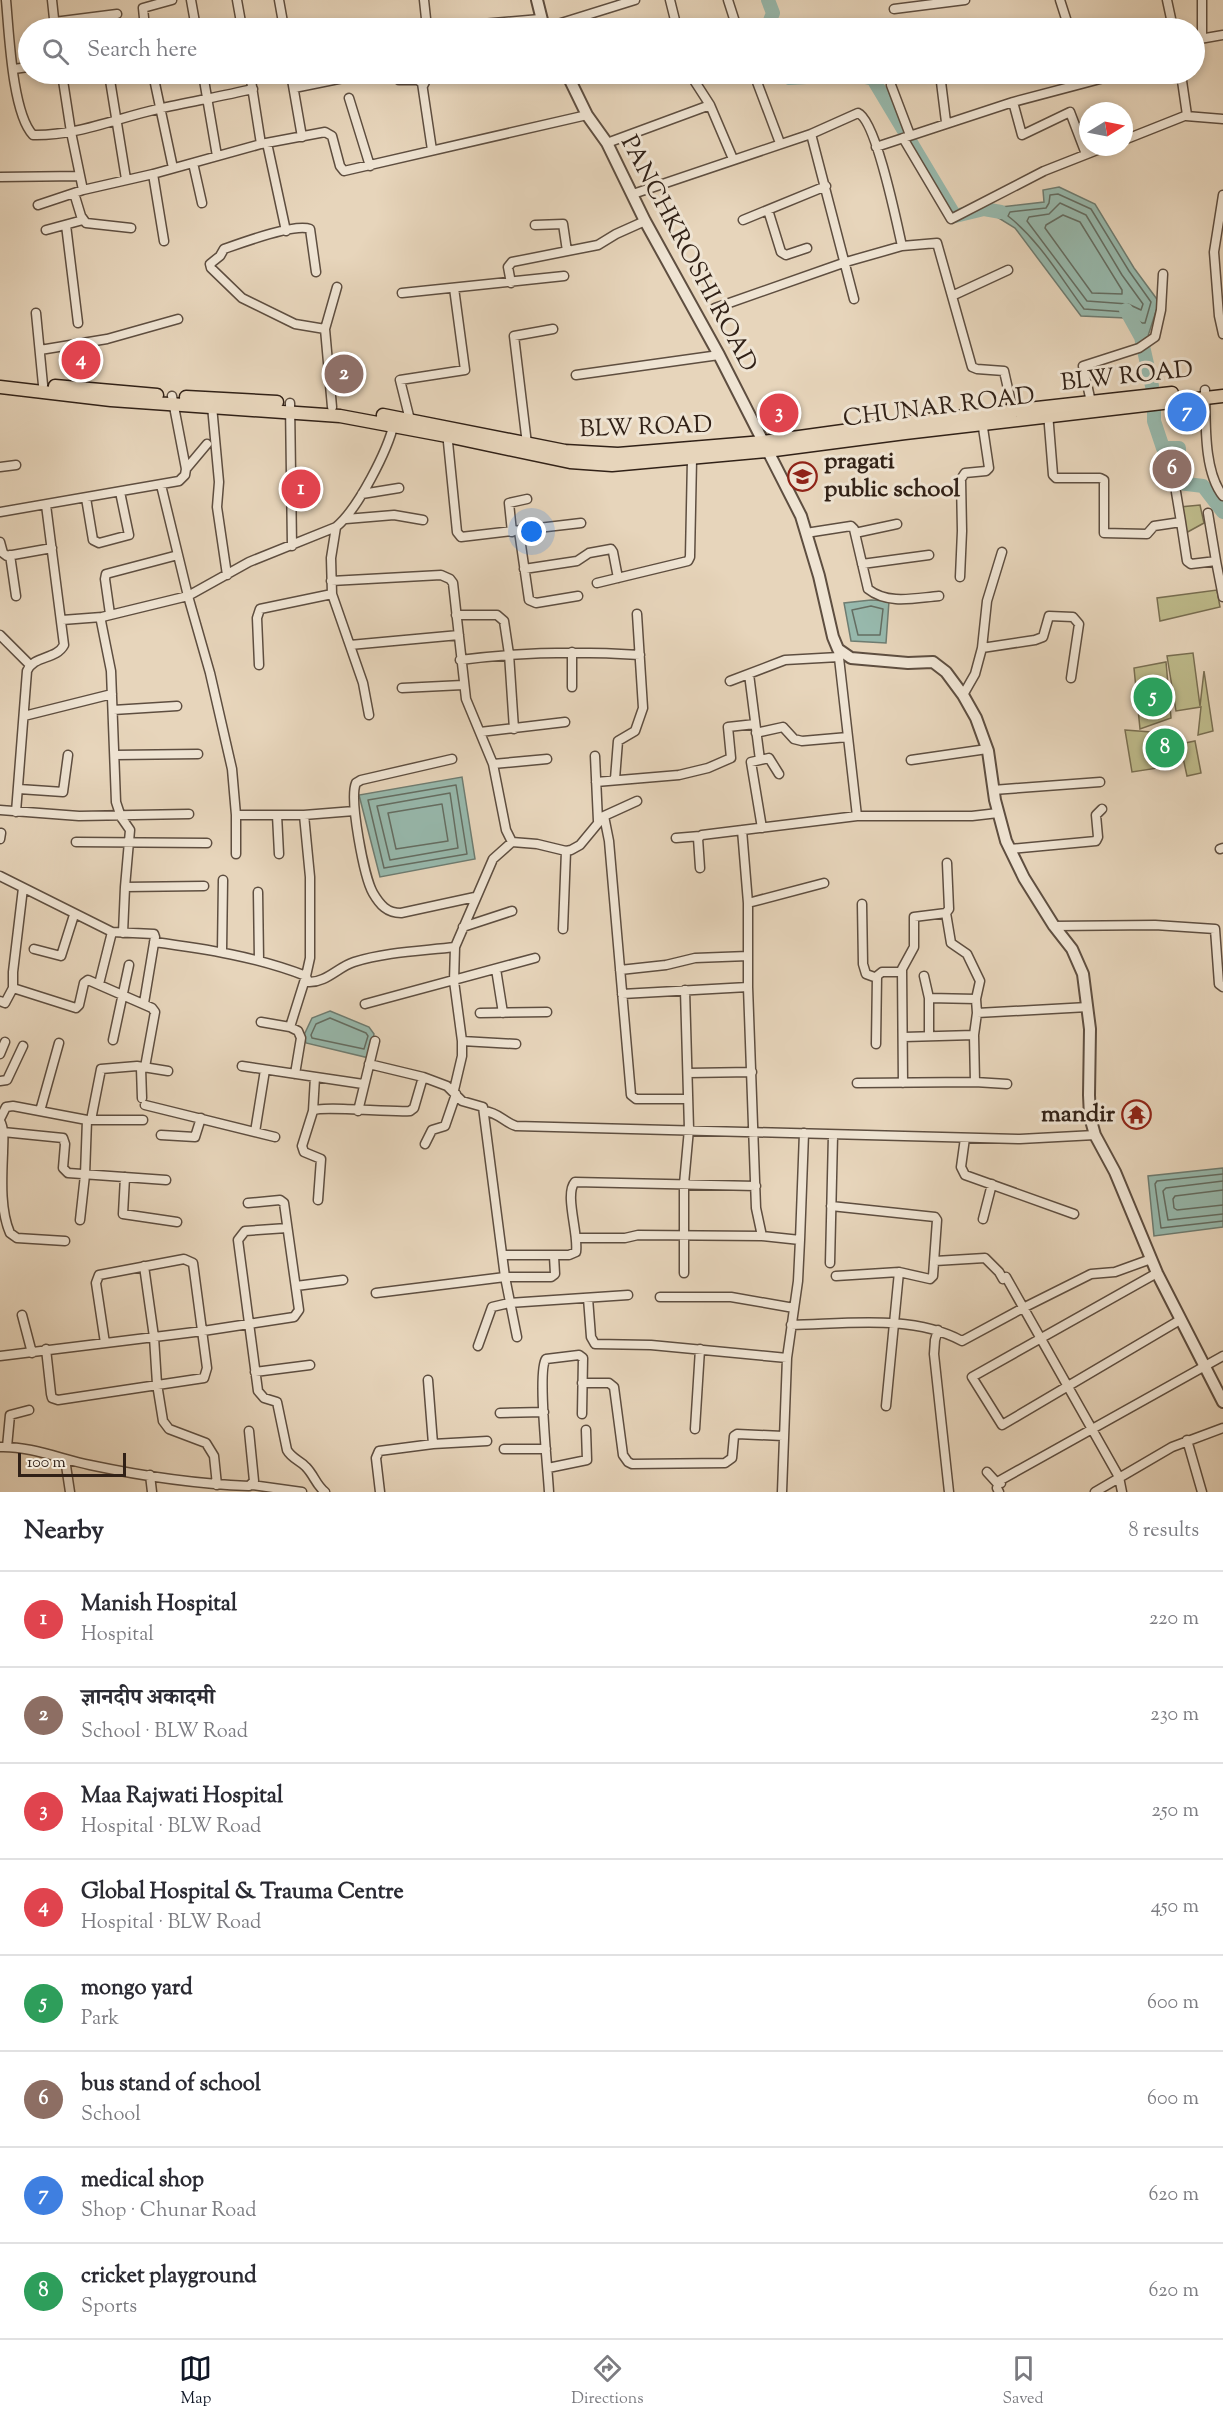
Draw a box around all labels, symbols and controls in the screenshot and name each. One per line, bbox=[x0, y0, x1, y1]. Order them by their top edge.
search box bbox=[18, 18, 1205, 84]
icon: search bbox=[39, 35, 72, 68]
text: Search here bbox=[87, 35, 197, 67]
north arrow bbox=[1079, 102, 1133, 156]
street label: PANCHKROSHI ROAD bbox=[611, 130, 765, 378]
pin: 4 bbox=[62, 338, 100, 382]
pin: 2 bbox=[324, 352, 364, 397]
street label: BLW ROAD bbox=[1059, 353, 1195, 401]
street label: CHUNAR ROAD bbox=[841, 379, 1037, 437]
pin: 3 bbox=[760, 390, 798, 436]
pin: 7 bbox=[1168, 390, 1206, 434]
street label: BLW ROAD bbox=[579, 409, 713, 447]
place label: pragati public school bbox=[824, 445, 960, 507]
pin: 6 bbox=[1152, 446, 1192, 492]
school or university icon: pragati public school bbox=[787, 460, 819, 492]
pin: 1 bbox=[282, 466, 320, 512]
your location bbox=[517, 517, 546, 546]
pin: 5 bbox=[1134, 674, 1172, 720]
pin: 8 bbox=[1146, 726, 1184, 771]
place label: mandir bbox=[1041, 1098, 1116, 1132]
temple icon: mandir bbox=[1120, 1099, 1152, 1131]
scale bar bbox=[18, 1450, 126, 1478]
text: 100 m bbox=[27, 1452, 66, 1475]
text: Nearby bbox=[24, 1513, 104, 1550]
text: 8 results bbox=[1128, 1517, 1199, 1546]
text: Manish Hospital bbox=[81, 1589, 237, 1621]
text: 1 bbox=[40, 1605, 47, 1634]
text: 220 m bbox=[1149, 1605, 1199, 1634]
text: Hospital bbox=[81, 1621, 154, 1650]
text: ज्ञानदीप अकादमी bbox=[81, 1683, 215, 1715]
text: 2 bbox=[39, 1701, 48, 1730]
text: 230 m bbox=[1150, 1701, 1199, 1730]
text: School · BLW Road bbox=[81, 1718, 248, 1747]
text: Maa Rajwati Hospital bbox=[81, 1781, 283, 1813]
text: 3 bbox=[39, 1797, 48, 1826]
text: 250 m bbox=[1151, 1797, 1199, 1826]
text: Hospital · BLW Road bbox=[81, 1813, 261, 1842]
text: Global Hospital & Trauma Centre bbox=[81, 1877, 404, 1909]
text: 4 bbox=[38, 1893, 49, 1922]
text: 450 m bbox=[1151, 1893, 1199, 1922]
text: Hospital · BLW Road bbox=[81, 1909, 261, 1938]
text: mongo yard bbox=[81, 1973, 193, 2005]
text: 5 bbox=[40, 1989, 47, 2018]
text: 600 m bbox=[1147, 1989, 1199, 2018]
text: Park bbox=[81, 2005, 119, 2034]
text: bus stand of school bbox=[81, 2069, 261, 2101]
text: 6 bbox=[39, 2085, 48, 2114]
text: 600 m bbox=[1147, 2085, 1199, 2114]
text: School bbox=[81, 2101, 141, 2130]
text: medical shop bbox=[81, 2165, 204, 2197]
text: 7 bbox=[38, 2181, 49, 2210]
text: 620 m bbox=[1149, 2181, 1199, 2210]
text: Shop · Chunar Road bbox=[81, 2197, 257, 2226]
text: cricket playground bbox=[81, 2261, 257, 2293]
text: 8 bbox=[39, 2277, 49, 2306]
text: 620 m bbox=[1149, 2277, 1199, 2306]
text: Sports bbox=[81, 2293, 137, 2322]
tab: Map bbox=[179, 2352, 212, 2411]
tab: Directions bbox=[571, 2352, 644, 2411]
tab: Saved bbox=[1002, 2352, 1044, 2411]

